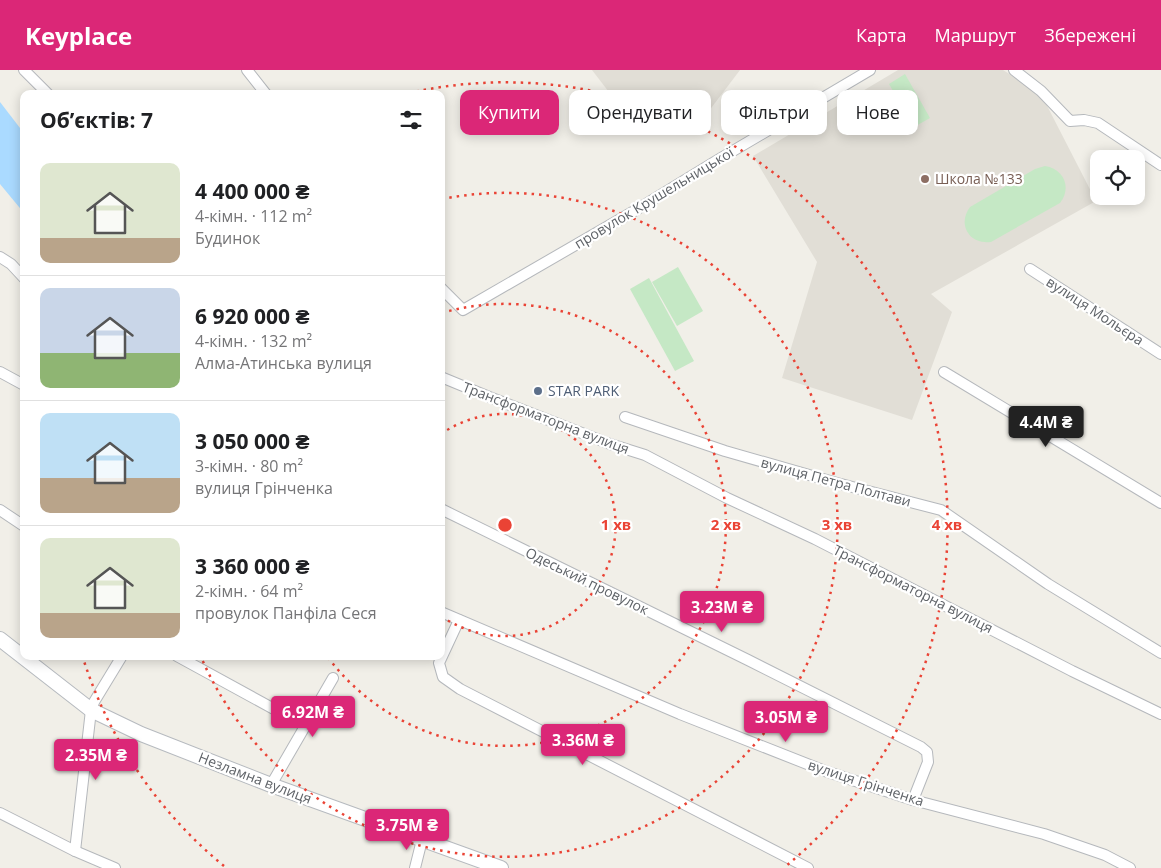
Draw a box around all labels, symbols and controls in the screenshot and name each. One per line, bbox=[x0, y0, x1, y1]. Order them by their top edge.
text: Keyplace bbox=[25, 19, 132, 52]
text: Карта bbox=[856, 23, 907, 47]
text: Маршрут bbox=[935, 23, 1016, 47]
text: Збережені bbox=[1044, 23, 1136, 47]
chip: Купити bbox=[460, 90, 559, 135]
chip: Орендувати bbox=[569, 90, 711, 135]
chip: Фільтри bbox=[721, 90, 827, 135]
chip: Нове bbox=[837, 90, 918, 135]
text: Об’єктів: 7 bbox=[40, 106, 153, 134]
icon: filters bbox=[397, 106, 425, 134]
street label: провулок Крушельницької bbox=[571, 142, 737, 253]
map controls bbox=[1090, 150, 1145, 205]
button: locate bbox=[1090, 150, 1145, 205]
place label: Школа №133 bbox=[935, 169, 1023, 188]
marker: Школа №133 bbox=[919, 173, 931, 185]
text: 4 400 000 ₴ bbox=[195, 177, 309, 205]
icon: home bbox=[80, 183, 140, 243]
text: 4-кімн. · 112 m² bbox=[195, 205, 312, 227]
text: Будинок bbox=[195, 227, 260, 249]
street label: вулиця Мольєра bbox=[1043, 272, 1148, 349]
text: 6 920 000 ₴ bbox=[195, 302, 309, 330]
icon: home bbox=[80, 308, 140, 368]
text: 4-кімн. · 132 m² bbox=[195, 330, 312, 352]
text: Алма-Атинська вулиця bbox=[195, 352, 372, 374]
street label: Трансформаторна вулиця bbox=[460, 377, 632, 458]
place label: STAR PARK bbox=[548, 381, 619, 400]
marker: STAR PARK bbox=[532, 385, 544, 397]
pin: 4.4M ₴ bbox=[1005, 406, 1087, 448]
text: 4.4M ₴ bbox=[1020, 411, 1072, 433]
text: 3 050 000 ₴ bbox=[195, 427, 309, 455]
icon: home bbox=[80, 433, 140, 493]
street label: вулиця Петра Полтави bbox=[759, 452, 913, 511]
text: 3-кімн. · 80 m² bbox=[195, 455, 303, 477]
text: вулиця Грінченка bbox=[195, 477, 333, 499]
text: 1 хв bbox=[601, 514, 631, 534]
text: 2 хв bbox=[711, 514, 741, 534]
text: 3 хв bbox=[822, 514, 852, 534]
text: 4 хв bbox=[932, 514, 962, 534]
centre of rings bbox=[496, 516, 514, 534]
street label: Трансформаторна вулиця bbox=[830, 540, 996, 637]
street label: Одеський провулок bbox=[522, 542, 653, 619]
text: 3 360 000 ₴ bbox=[195, 552, 309, 580]
icon: home bbox=[80, 558, 140, 618]
text: 2-кімн. · 64 m² bbox=[195, 580, 303, 602]
pin: 3.23M ₴ bbox=[676, 590, 768, 633]
text: 3.23M ₴ bbox=[691, 596, 753, 618]
text: провулок Панфіла Сеся bbox=[195, 602, 377, 624]
pin: 6.92M ₴ bbox=[267, 696, 359, 738]
pin: 3.05M ₴ bbox=[740, 700, 832, 743]
text: 6.92M ₴ bbox=[282, 701, 344, 723]
text: 3.05M ₴ bbox=[755, 706, 817, 728]
pin: 3.36M ₴ bbox=[537, 724, 629, 766]
text: 3.36M ₴ bbox=[552, 729, 614, 751]
pin: 2.35M ₴ bbox=[50, 738, 142, 781]
text: 2.35M ₴ bbox=[65, 744, 127, 766]
street label: Незламна вулиця bbox=[196, 747, 314, 808]
street label: вулиця Грінченка bbox=[806, 755, 926, 810]
pin: 3.75M ₴ bbox=[361, 808, 453, 851]
text: 3.75M ₴ bbox=[376, 814, 438, 836]

